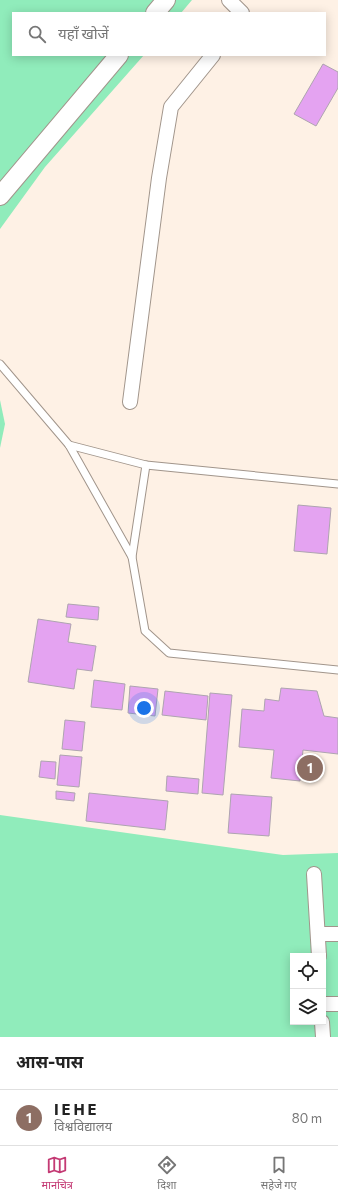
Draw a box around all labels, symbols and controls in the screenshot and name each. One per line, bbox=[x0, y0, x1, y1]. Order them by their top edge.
search box bbox=[12, 12, 326, 56]
icon: search bbox=[26, 23, 48, 45]
text: यहाँ खोजें bbox=[58, 24, 109, 42]
your location bbox=[134, 698, 154, 718]
pin: 1 bbox=[297, 753, 323, 783]
map controls bbox=[290, 953, 326, 1025]
button: locate bbox=[290, 953, 326, 989]
button: layers bbox=[290, 989, 326, 1025]
text: आस-पास bbox=[16, 1051, 83, 1072]
text: I E H E bbox=[54, 1100, 96, 1118]
text: 1 bbox=[26, 1110, 32, 1126]
text: 80 m bbox=[292, 1110, 322, 1126]
text: विश्वविद्यालय bbox=[54, 1118, 112, 1134]
tab: मानचित्र bbox=[41, 1154, 73, 1193]
tab: दिशा bbox=[156, 1154, 178, 1193]
tab: सहेजे गए bbox=[261, 1154, 297, 1193]

